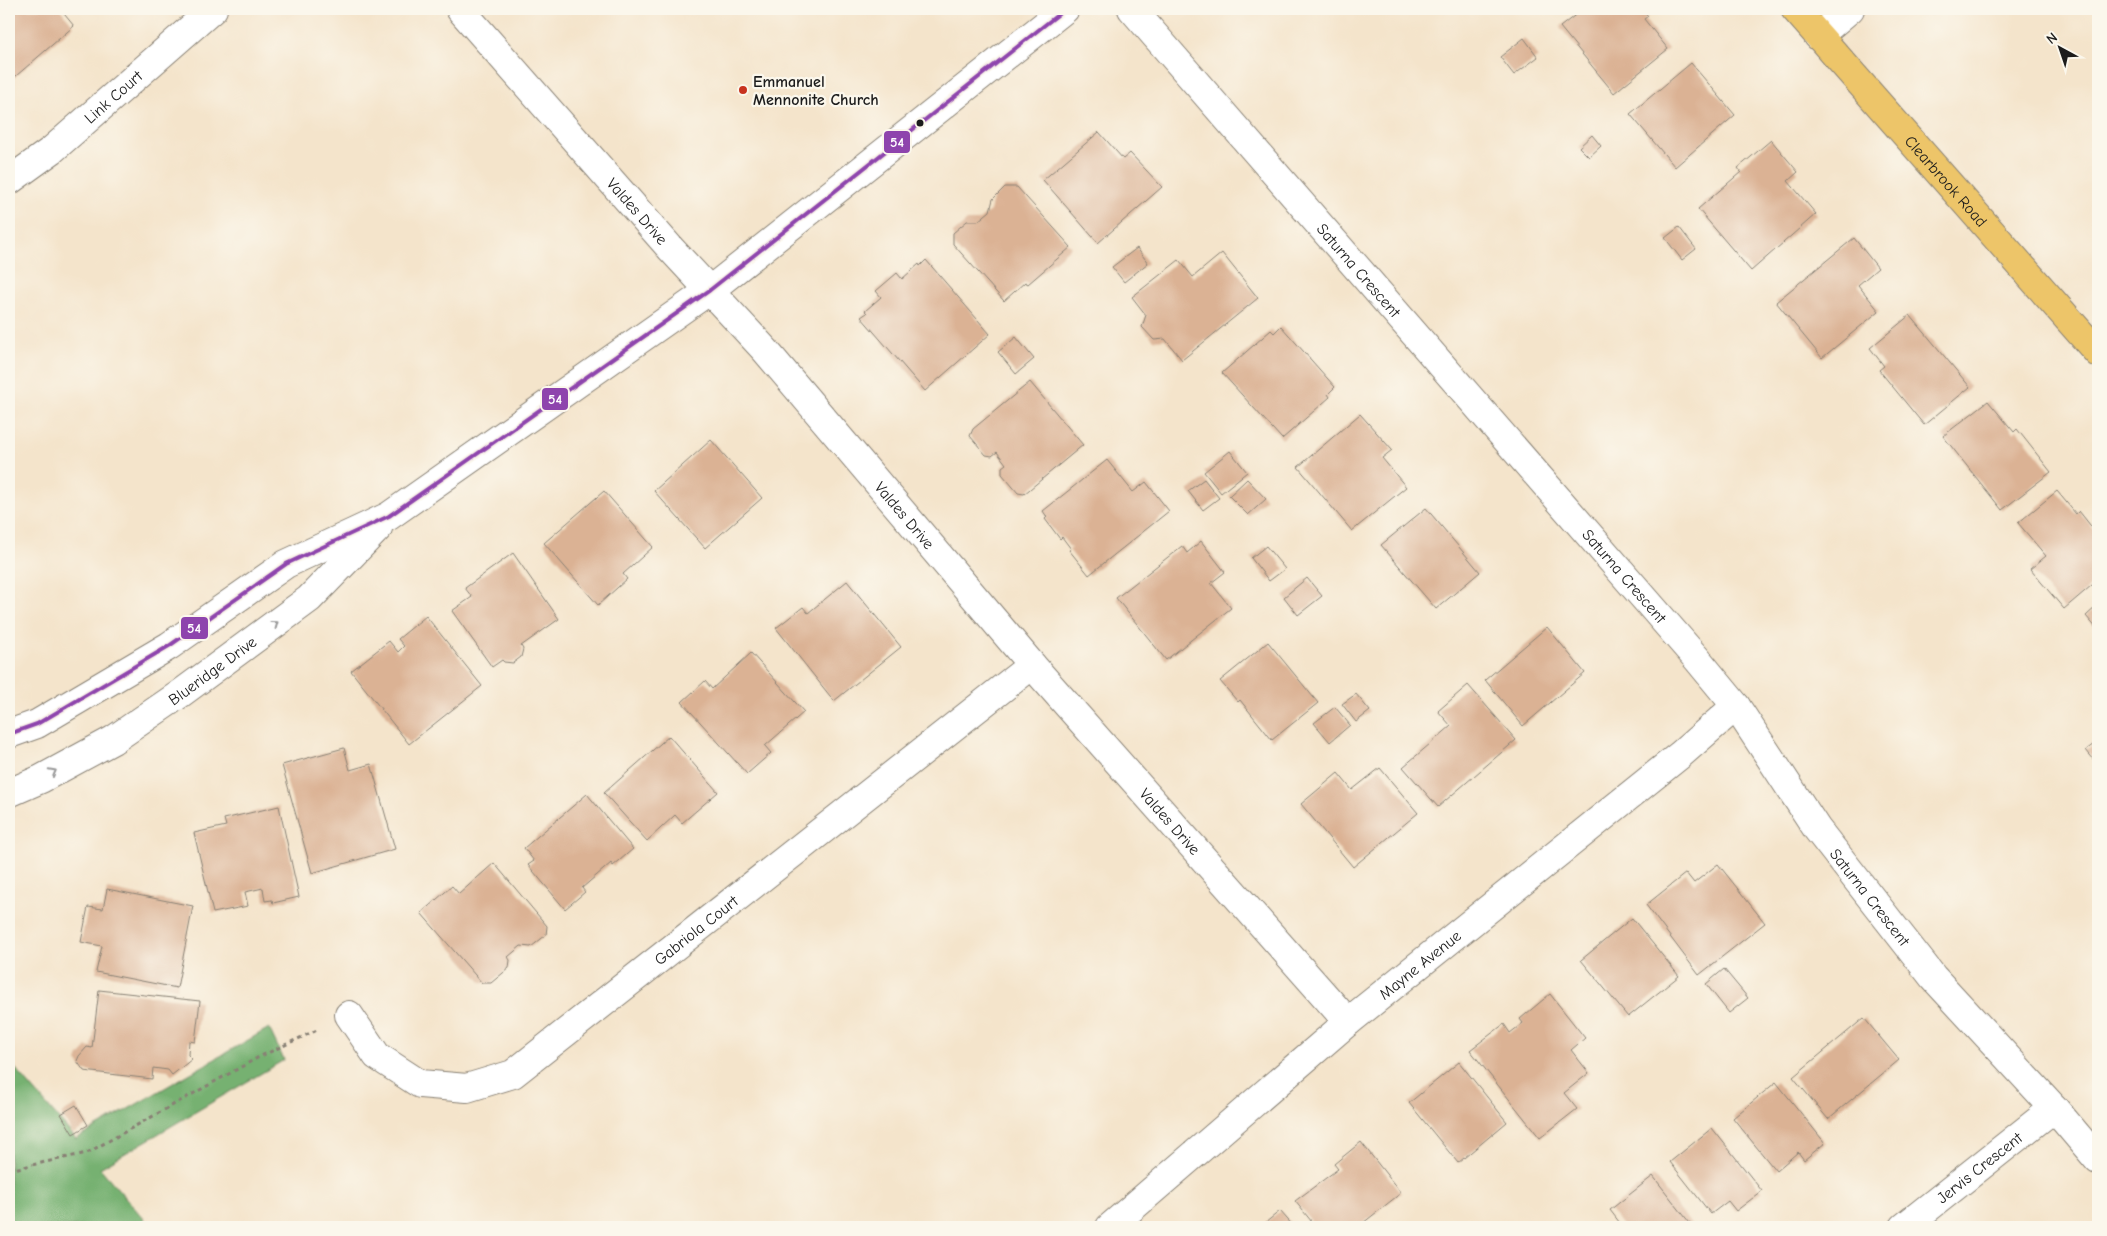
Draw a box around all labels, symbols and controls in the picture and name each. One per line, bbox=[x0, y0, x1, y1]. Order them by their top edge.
north arrow bbox=[2034, 22, 2084, 72]
text: N bbox=[2043, 29, 2061, 48]
street label: Link Court bbox=[81, 67, 147, 128]
place label: Emmanuel Mennonite Church bbox=[753, 73, 879, 109]
marker: Emmanuel Mennonite Church bbox=[737, 84, 749, 96]
unlabelled marker bbox=[915, 118, 925, 128]
line badge: 54 bbox=[883, 130, 911, 154]
street label: Clearbrook Road bbox=[1901, 132, 1990, 231]
text: 54 bbox=[890, 134, 904, 151]
street label: Valdes Drive bbox=[603, 175, 671, 249]
street label: Saturna Crescent bbox=[1313, 220, 1404, 322]
line badge: 54 bbox=[541, 387, 569, 411]
text: 54 bbox=[548, 391, 562, 408]
street label: Valdes Drive bbox=[871, 478, 938, 553]
street label: Saturna Crescent bbox=[1578, 526, 1670, 627]
line badge: 54 bbox=[180, 616, 209, 640]
text: 54 bbox=[187, 620, 201, 637]
one-way arrow bbox=[269, 621, 279, 630]
street label: Blueridge Drive bbox=[165, 633, 260, 709]
one-way arrow bbox=[48, 769, 57, 779]
street label: Valdes Drive bbox=[1135, 785, 1204, 859]
street label: Saturna Crescent bbox=[1826, 845, 1913, 950]
street label: Gabriola Court bbox=[651, 892, 742, 969]
street label: Mayne Avenue bbox=[1376, 927, 1465, 1004]
street label: Jervis Crescent bbox=[1934, 1129, 2026, 1207]

